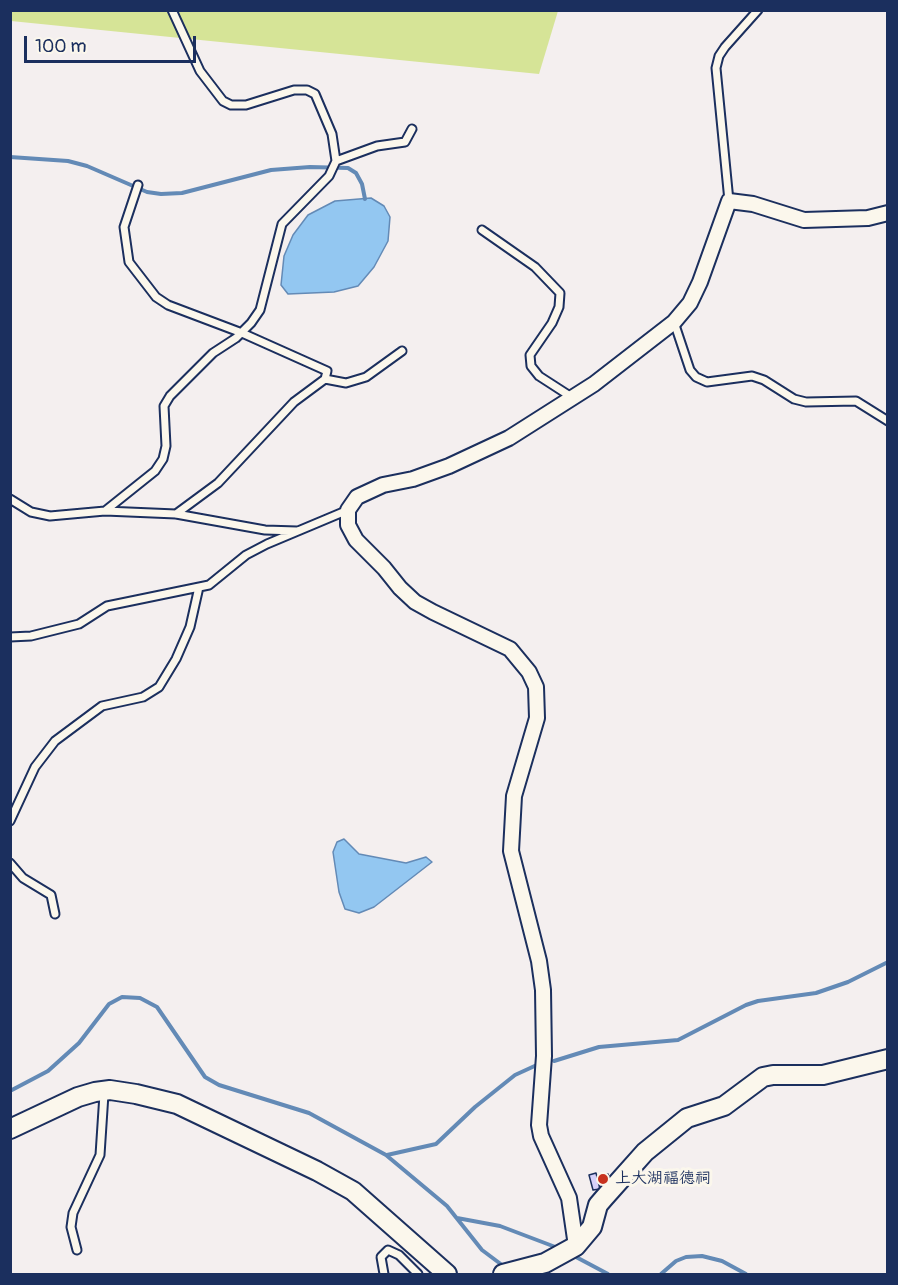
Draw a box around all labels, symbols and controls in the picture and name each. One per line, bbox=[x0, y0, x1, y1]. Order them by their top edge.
scale bar bbox=[27, 24, 200, 62]
text: 100 m bbox=[35, 35, 87, 58]
place label: 上大湖福德祠 bbox=[615, 1169, 711, 1189]
marker: 上大湖福德祠 bbox=[596, 1172, 610, 1186]

